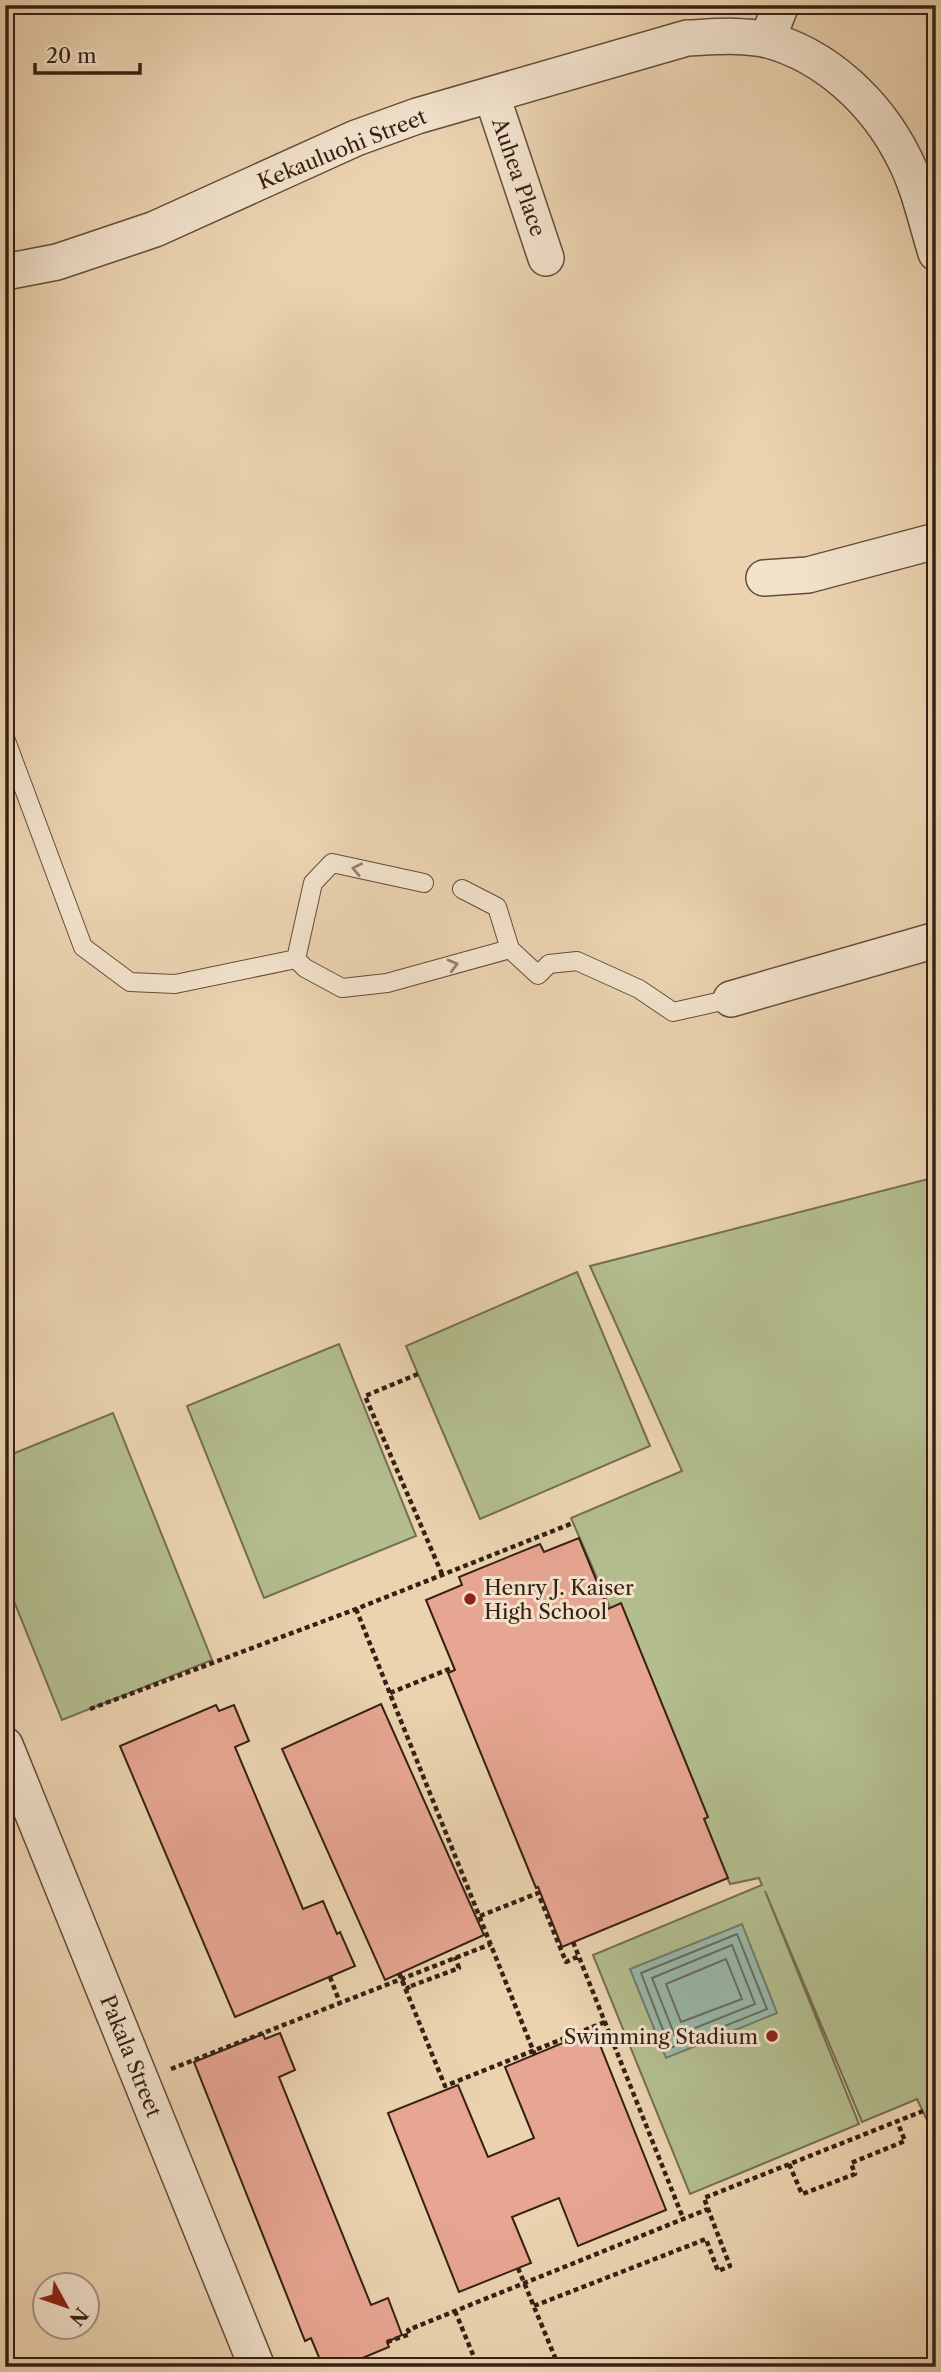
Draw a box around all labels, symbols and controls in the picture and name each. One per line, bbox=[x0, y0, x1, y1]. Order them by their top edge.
scale bar bbox=[35, 32, 140, 76]
text: 20 m bbox=[46, 43, 97, 68]
street label: Kekauluohi Street bbox=[254, 103, 431, 194]
street label: Auhea Place bbox=[487, 114, 551, 239]
one-way arrow bbox=[351, 862, 363, 877]
one-way arrow bbox=[447, 958, 459, 973]
place label: Henry J. Kaiser High School bbox=[484, 1575, 634, 1624]
marker: Henry J. Kaiser High School bbox=[462, 1591, 478, 1607]
street label: Pakala Street bbox=[95, 1991, 167, 2121]
place label: Swimming Stadium bbox=[564, 2024, 758, 2049]
marker: Swimming Stadium bbox=[764, 2028, 780, 2044]
north arrow bbox=[32, 2270, 102, 2340]
text: N bbox=[65, 2303, 93, 2330]

